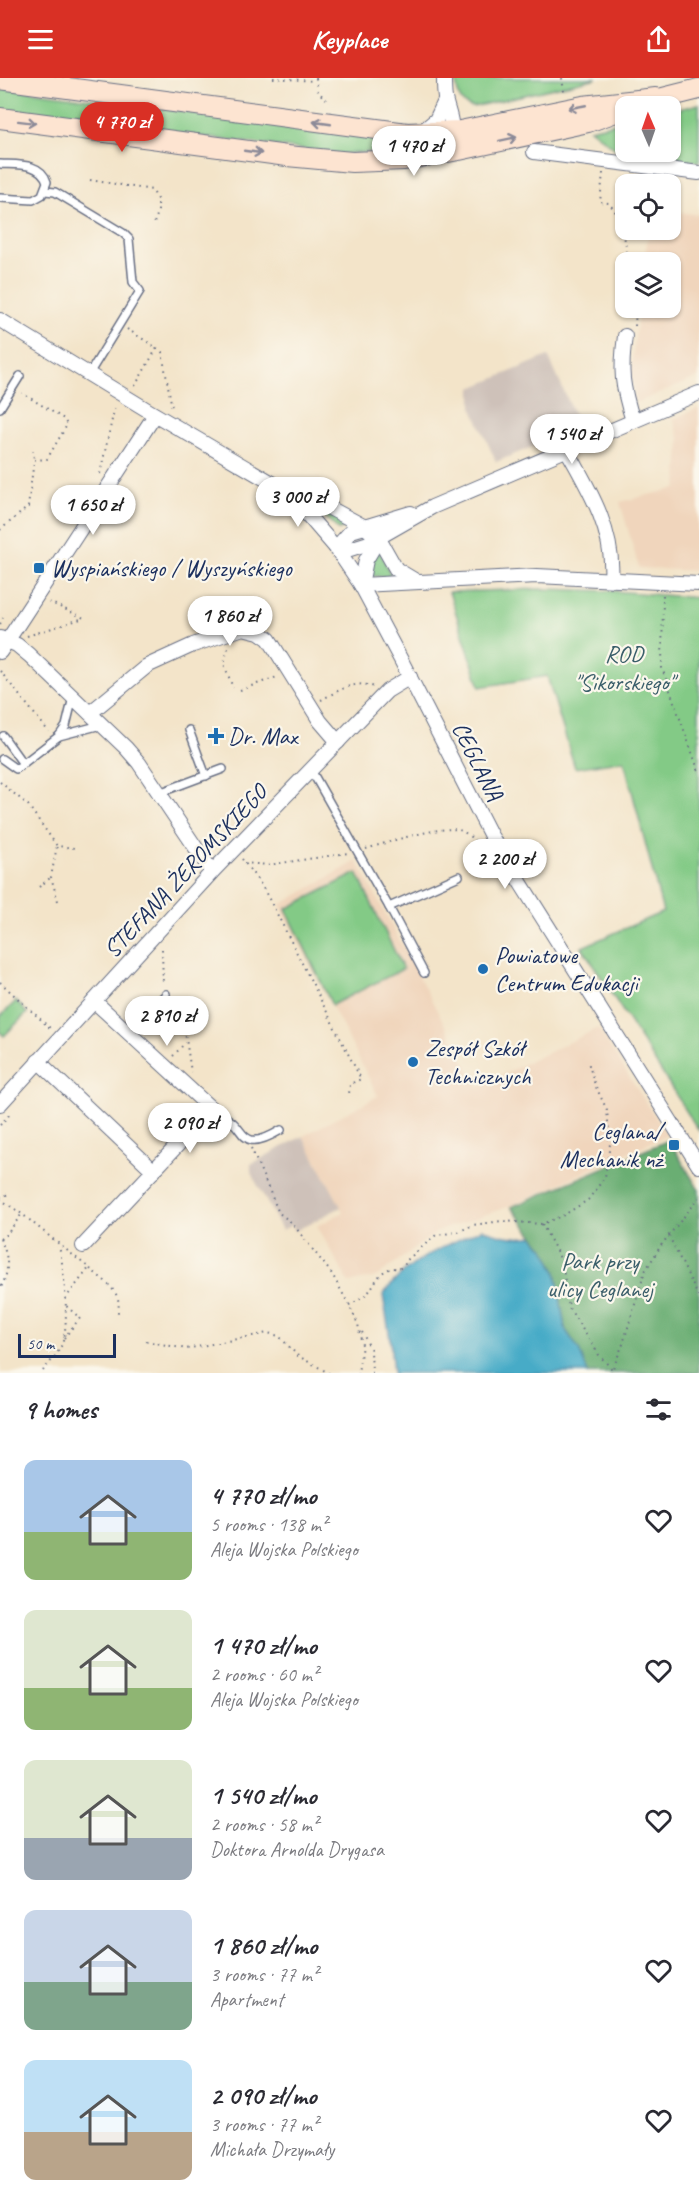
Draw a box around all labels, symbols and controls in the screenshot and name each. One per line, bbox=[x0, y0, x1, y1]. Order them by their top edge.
text: Keyplace bbox=[312, 22, 387, 56]
icon: menu bbox=[24, 23, 57, 56]
icon: share bbox=[642, 23, 675, 56]
north arrow bbox=[615, 96, 681, 162]
map controls bbox=[615, 96, 681, 318]
pin: 4 770 zł bbox=[60, 102, 184, 153]
one-way arrow bbox=[568, 102, 587, 113]
text: 4 770 zł bbox=[94, 109, 150, 134]
one-way arrow bbox=[17, 116, 37, 127]
one-way arrow bbox=[312, 117, 332, 128]
pin: 1 470 zł bbox=[352, 126, 476, 177]
text: 1 470 zł bbox=[386, 133, 442, 158]
one-way arrow bbox=[498, 133, 518, 144]
one-way arrow bbox=[243, 146, 262, 157]
button: locate bbox=[615, 174, 681, 240]
button: layers bbox=[615, 252, 681, 318]
pin: 1 540 zł bbox=[510, 414, 634, 465]
text: 1 540 zł bbox=[544, 421, 600, 446]
pin: 3 000 zł bbox=[236, 477, 360, 528]
text: 3 000 zł bbox=[270, 484, 326, 509]
pin: 1 650 zł bbox=[31, 485, 155, 536]
text: 1 650 zł bbox=[65, 492, 121, 517]
place label: Wyspiańskiego / Wyszyńskiego bbox=[51, 553, 293, 583]
marker: Wyspiańskiego / Wyszyńskiego bbox=[32, 561, 46, 575]
pin: 1 860 zł bbox=[168, 596, 292, 647]
text: 1 860 zł bbox=[202, 603, 258, 628]
park label: ROD "Sikorskiego" bbox=[574, 639, 679, 697]
street label: CEGLANA bbox=[445, 717, 511, 806]
place label: Dr. Max bbox=[228, 721, 299, 751]
marker: Dr. Max bbox=[209, 729, 223, 743]
street label: STEFANA ŻEROMSKIEGO bbox=[97, 776, 275, 964]
pin: 2 200 zł bbox=[443, 839, 567, 890]
text: 2 200 zł bbox=[477, 846, 533, 871]
place label: Powiatowe Centrum Edukacji bbox=[495, 940, 640, 998]
marker: Powiatowe Centrum Edukacji bbox=[476, 962, 490, 976]
pin: 2 810 zł bbox=[105, 996, 229, 1047]
text: 2 810 zł bbox=[139, 1003, 195, 1028]
place label: Zespół Szkół Technicznych bbox=[425, 1033, 532, 1091]
marker: Zespół Szkół Technicznych bbox=[406, 1055, 420, 1069]
pin: 2 090 zł bbox=[128, 1103, 252, 1154]
text: 2 090 zł bbox=[162, 1110, 218, 1135]
place label: Ceglana/ Mechanik nż bbox=[560, 1116, 667, 1174]
marker: Ceglana/ Mechanik nż bbox=[667, 1138, 681, 1152]
park label: Park przy ulicy Ceglanej bbox=[547, 1246, 656, 1304]
scale bar bbox=[18, 1331, 116, 1358]
text: 50 m bbox=[27, 1334, 54, 1354]
text: 9 homes bbox=[24, 1393, 97, 1426]
icon: filters bbox=[642, 1393, 675, 1426]
text: 4 770 zł/mo bbox=[210, 1479, 317, 1512]
icon: home bbox=[72, 1484, 144, 1556]
icon: heart bbox=[642, 1504, 675, 1537]
text: 5 rooms · 138 m² bbox=[210, 1512, 327, 1537]
text: Aleja Wojska Polskiego bbox=[210, 1537, 358, 1562]
text: 1 470 zł/mo bbox=[210, 1629, 317, 1662]
icon: home bbox=[72, 1634, 144, 1706]
icon: heart bbox=[642, 1654, 675, 1687]
text: 2 rooms · 60 m² bbox=[210, 1662, 318, 1687]
text: Aleja Wojska Polskiego bbox=[210, 1687, 358, 1712]
text: 1 540 zł/mo bbox=[210, 1779, 316, 1812]
icon: home bbox=[72, 1784, 144, 1856]
icon: heart bbox=[642, 1804, 675, 1837]
text: 2 rooms · 58 m² bbox=[210, 1812, 318, 1837]
text: Doktora Arnolda Drygasa bbox=[210, 1837, 384, 1862]
text: 1 860 zł/mo bbox=[210, 1929, 317, 1962]
icon: home bbox=[72, 1934, 144, 2006]
icon: heart bbox=[642, 1954, 675, 1987]
text: 3 rooms · 77 m² bbox=[210, 1962, 318, 1987]
text: Apartment bbox=[210, 1987, 283, 2012]
text: 2 090 zł/mo bbox=[210, 2079, 316, 2112]
icon: home bbox=[72, 2084, 144, 2156]
icon: heart bbox=[642, 2104, 675, 2137]
text: 3 rooms · 77 m² bbox=[210, 2112, 318, 2137]
text: Michała Drzymały bbox=[210, 2137, 334, 2162]

